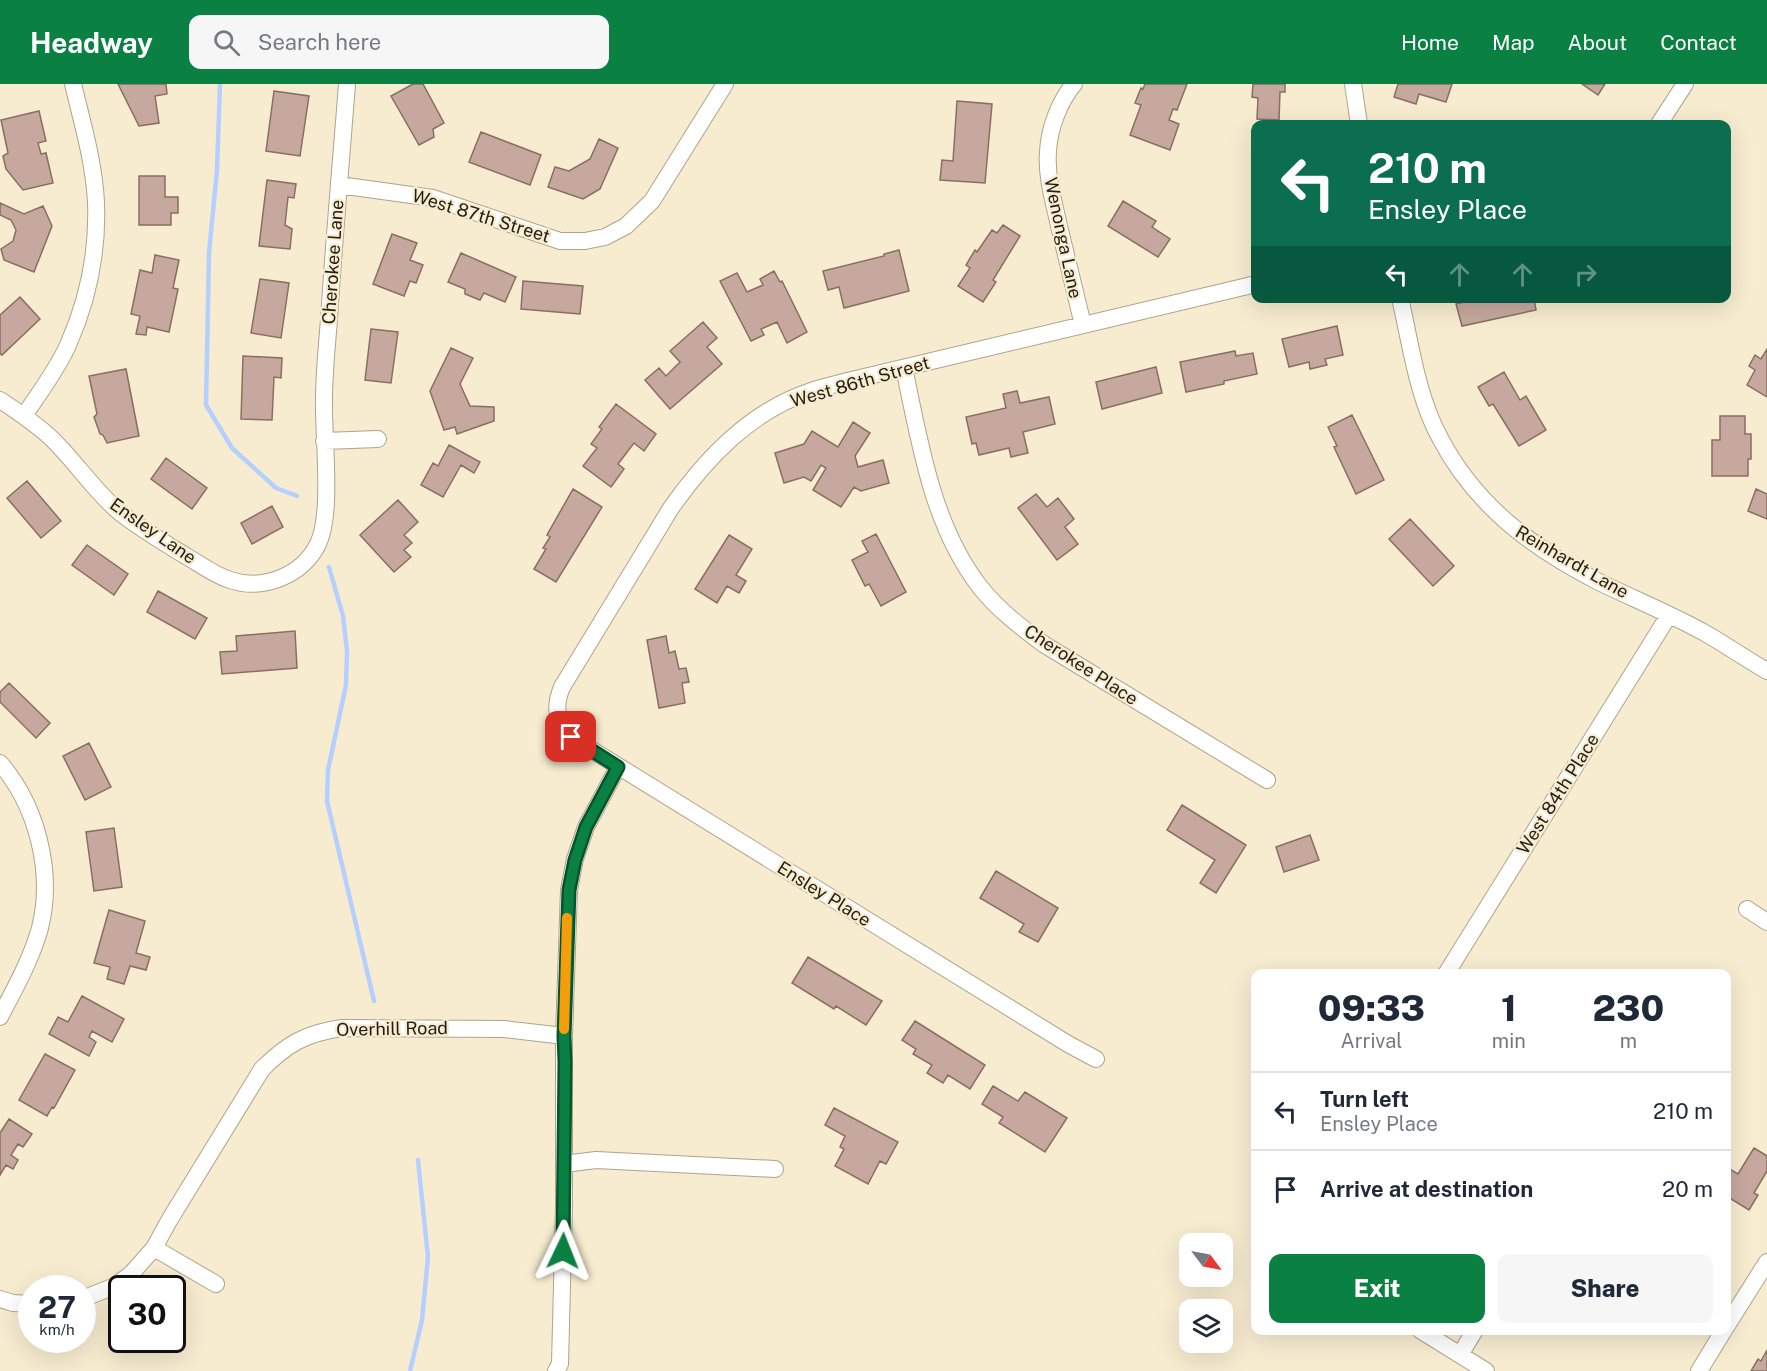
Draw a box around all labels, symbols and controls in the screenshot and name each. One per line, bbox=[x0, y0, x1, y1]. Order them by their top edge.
search box bbox=[189, 15, 609, 69]
text: Headway bbox=[30, 26, 153, 59]
icon: search bbox=[210, 26, 243, 59]
text: Search here bbox=[258, 29, 381, 55]
text: Home bbox=[1401, 30, 1459, 55]
text: Map bbox=[1492, 30, 1535, 55]
text: About bbox=[1568, 30, 1627, 55]
text: Contact bbox=[1660, 30, 1737, 55]
text: 210 m bbox=[1368, 143, 1487, 192]
icon: left bbox=[1269, 144, 1347, 222]
street label: Wenonga Lane bbox=[1040, 175, 1087, 300]
street label: West 87th Street bbox=[410, 185, 553, 247]
text: Ensley Place bbox=[1368, 193, 1527, 225]
street label: Cherokee Lane bbox=[318, 199, 347, 325]
icon: left bbox=[1380, 258, 1413, 291]
icon: ahead bbox=[1443, 258, 1476, 291]
icon: ahead bbox=[1506, 258, 1539, 291]
icon: right bbox=[1569, 258, 1602, 291]
street label: West 86th Street bbox=[788, 352, 932, 411]
street label: Ensley Lane bbox=[106, 493, 200, 568]
street label: Reinhardt Lane bbox=[1512, 521, 1632, 602]
street label: Cherokee Place bbox=[1021, 620, 1142, 709]
pin bbox=[545, 711, 596, 762]
icon: arrive bbox=[554, 720, 587, 753]
street label: West 84th Place bbox=[1512, 730, 1603, 858]
street label: Ensley Place bbox=[774, 857, 875, 931]
text: 09:33 bbox=[1318, 987, 1425, 1029]
text: 1 bbox=[1501, 987, 1517, 1029]
text: 230 bbox=[1593, 987, 1664, 1029]
street label: Overhill Road bbox=[336, 1017, 448, 1040]
text: Arrival bbox=[1341, 1029, 1402, 1053]
text: min bbox=[1492, 1029, 1526, 1053]
text: m bbox=[1620, 1029, 1637, 1053]
text: Turn left bbox=[1320, 1086, 1409, 1112]
icon: left bbox=[1269, 1095, 1302, 1128]
text: 210 m bbox=[1653, 1098, 1713, 1124]
text: Ensley Place bbox=[1320, 1112, 1438, 1136]
icon: arrive bbox=[1269, 1173, 1302, 1206]
text: Arrive at destination bbox=[1320, 1176, 1533, 1202]
text: 20 m bbox=[1662, 1176, 1713, 1202]
position arrow bbox=[531, 1219, 595, 1283]
north arrow bbox=[1179, 1233, 1233, 1287]
map controls bbox=[1179, 1233, 1233, 1353]
button: Exit bbox=[1269, 1254, 1485, 1323]
button: Share bbox=[1497, 1254, 1713, 1323]
speed limit sign: 30 bbox=[108, 1275, 186, 1353]
text: 27 bbox=[38, 1289, 76, 1325]
button: layers bbox=[1179, 1299, 1233, 1353]
text: km/h bbox=[39, 1321, 75, 1338]

